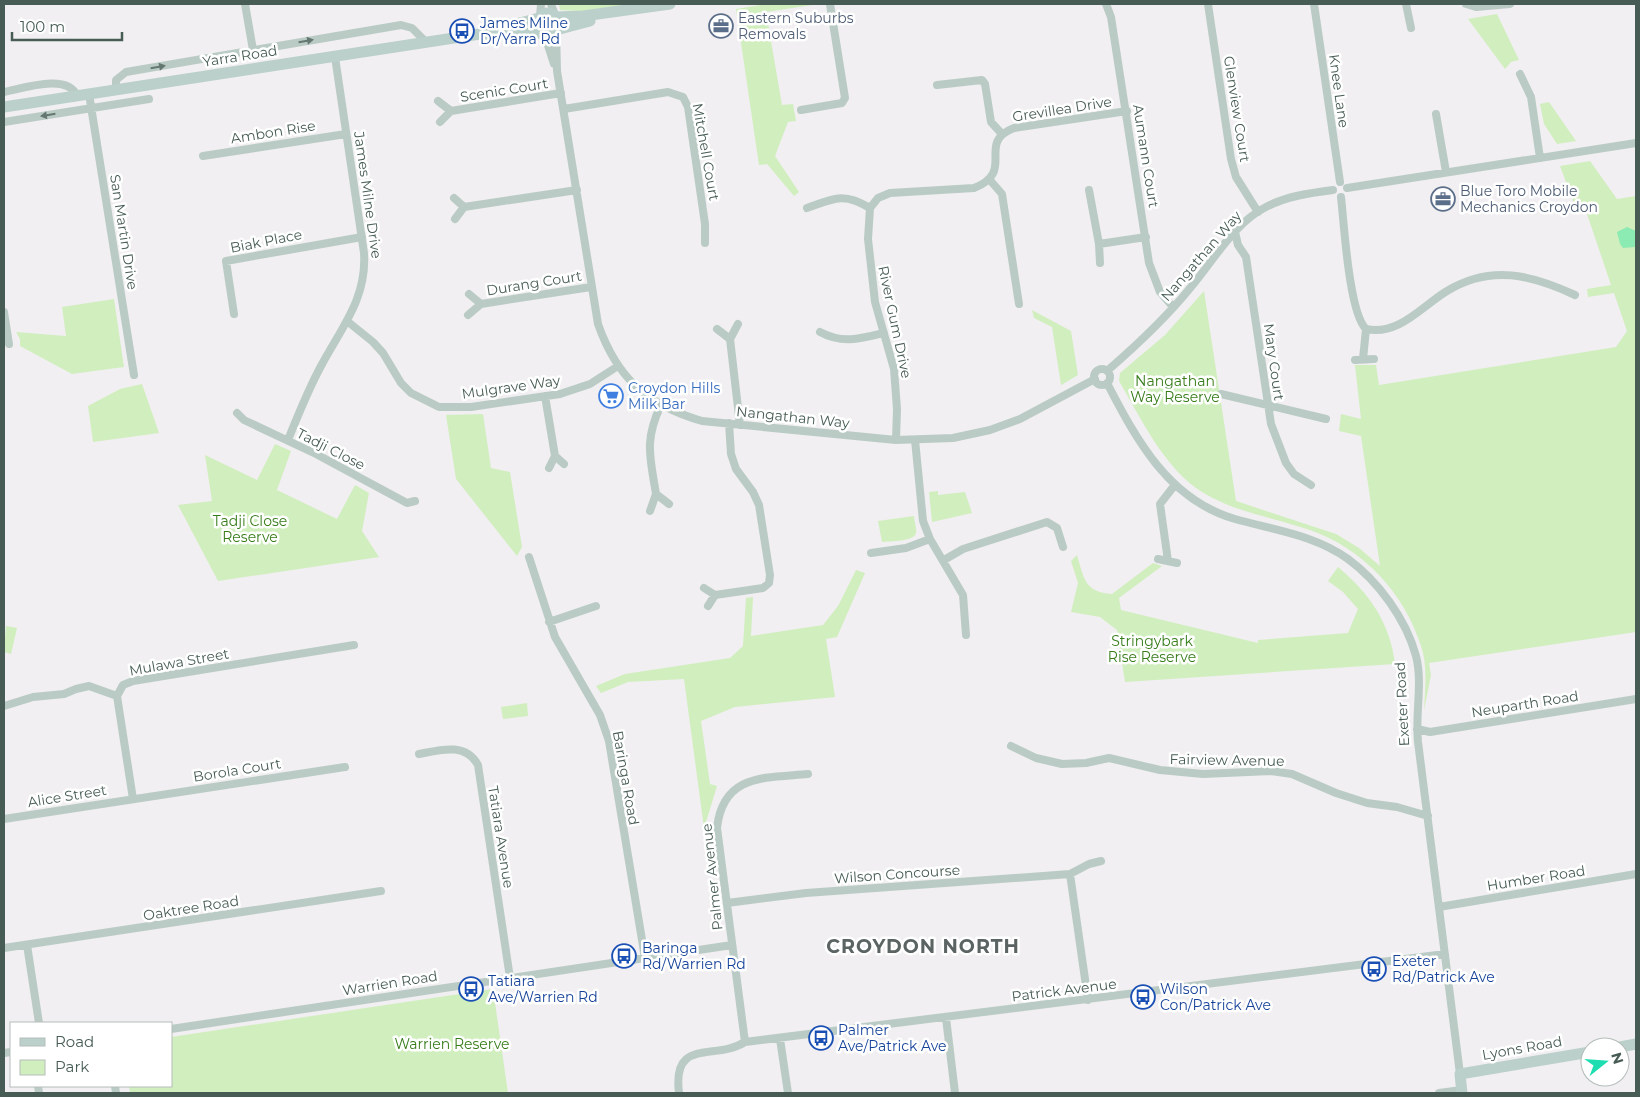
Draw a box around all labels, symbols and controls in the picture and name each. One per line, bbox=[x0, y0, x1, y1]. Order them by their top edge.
place label: Eastern Suburbs Removals bbox=[738, 9, 854, 43]
scale bar bbox=[12, 10, 122, 42]
office icon: Eastern Suburbs Removals bbox=[708, 13, 734, 39]
place label: James Milne Dr/Yarra Rd bbox=[479, 14, 568, 48]
text: 100 m bbox=[20, 17, 65, 36]
bus stop icon: James Milne Dr/Yarra Rd bbox=[449, 18, 475, 44]
one-way arrow bbox=[299, 37, 315, 45]
street label: Yarra Road bbox=[201, 41, 279, 71]
street label: Knee Lane bbox=[1325, 53, 1353, 129]
street label: Glenview Court bbox=[1220, 55, 1254, 164]
one-way arrow bbox=[150, 62, 166, 70]
street label: Scenic Court bbox=[459, 74, 550, 106]
street label: Grevillea Drive bbox=[1011, 92, 1113, 126]
street label: Mitchell Court bbox=[689, 102, 723, 202]
street label: Aumann Court bbox=[1129, 103, 1163, 209]
one-way arrow bbox=[39, 111, 55, 119]
street label: Ambon Rise bbox=[229, 116, 317, 148]
street label: James Milne Drive bbox=[350, 129, 386, 260]
street label: San Martin Drive bbox=[106, 173, 142, 291]
place label: Blue Toro Mobile Mechanics Croydon bbox=[1460, 182, 1598, 216]
office icon: Blue Toro Mobile Mechanics Croydon bbox=[1430, 186, 1456, 212]
street label: Nangathan Way bbox=[1157, 207, 1245, 305]
street label: Biak Place bbox=[228, 225, 304, 257]
street label: River Gum Drive bbox=[874, 264, 916, 380]
street label: Durang Court bbox=[485, 267, 583, 299]
street label: Mary Court bbox=[1260, 322, 1288, 402]
street label: Mulgrave Way bbox=[461, 371, 562, 403]
park label: Nangathan Way Reserve bbox=[1130, 372, 1220, 406]
place label: Croydon Hills Milk Bar bbox=[628, 379, 720, 413]
supermarket icon: Croydon Hills Milk Bar bbox=[598, 383, 624, 409]
street label: Nangathan Way bbox=[735, 402, 851, 432]
street label: Tadji Close bbox=[294, 424, 368, 474]
park label: Tadji Close Reserve bbox=[213, 512, 287, 546]
park label: Stringybark Rise Reserve bbox=[1108, 632, 1196, 666]
street label: Mulawa Street bbox=[128, 644, 231, 680]
street label: Exeter Road bbox=[1391, 661, 1413, 747]
street label: Neuparth Road bbox=[1470, 687, 1580, 721]
street label: Baringa Road bbox=[609, 729, 643, 827]
street label: Fairview Avenue bbox=[1169, 750, 1285, 770]
street label: Borola Court bbox=[192, 754, 282, 786]
street label: Alice Street bbox=[26, 781, 108, 811]
street label: Tatiara Avenue bbox=[484, 785, 518, 889]
street label: Palmer Avenue bbox=[697, 823, 727, 931]
street label: Wilson Concourse bbox=[833, 861, 961, 887]
street label: Humber Road bbox=[1485, 861, 1587, 895]
street label: Oaktree Road bbox=[142, 892, 240, 924]
district label: CROYDON NORTH bbox=[826, 935, 1020, 958]
place label: Baringa Rd/Warrien Rd bbox=[642, 939, 746, 973]
bus stop icon: Baringa Rd/Warrien Rd bbox=[611, 943, 637, 969]
place label: Exeter Rd/Patrick Ave bbox=[1392, 952, 1495, 986]
bus stop icon: Exeter Rd/Patrick Ave bbox=[1361, 956, 1387, 982]
street label: Warrien Road bbox=[341, 967, 439, 999]
place label: Tatiara Ave/Warrien Rd bbox=[488, 972, 598, 1006]
street label: Patrick Avenue bbox=[1010, 975, 1118, 1005]
bus stop icon: Tatiara Ave/Warrien Rd bbox=[458, 976, 484, 1002]
place label: Wilson Con/Patrick Ave bbox=[1160, 980, 1271, 1014]
bus stop icon: Wilson Con/Patrick Ave bbox=[1130, 984, 1156, 1010]
place label: Palmer Ave/Patrick Ave bbox=[838, 1021, 947, 1055]
legend bbox=[10, 1022, 172, 1087]
bus stop icon: Palmer Ave/Patrick Ave bbox=[808, 1025, 834, 1051]
text: Road bbox=[55, 1032, 94, 1051]
street label: Lyons Road bbox=[1481, 1032, 1563, 1064]
park label: Warrien Reserve bbox=[395, 1035, 509, 1053]
north arrow bbox=[1580, 1037, 1630, 1087]
text: N bbox=[1607, 1050, 1628, 1066]
text: Park bbox=[55, 1057, 89, 1076]

